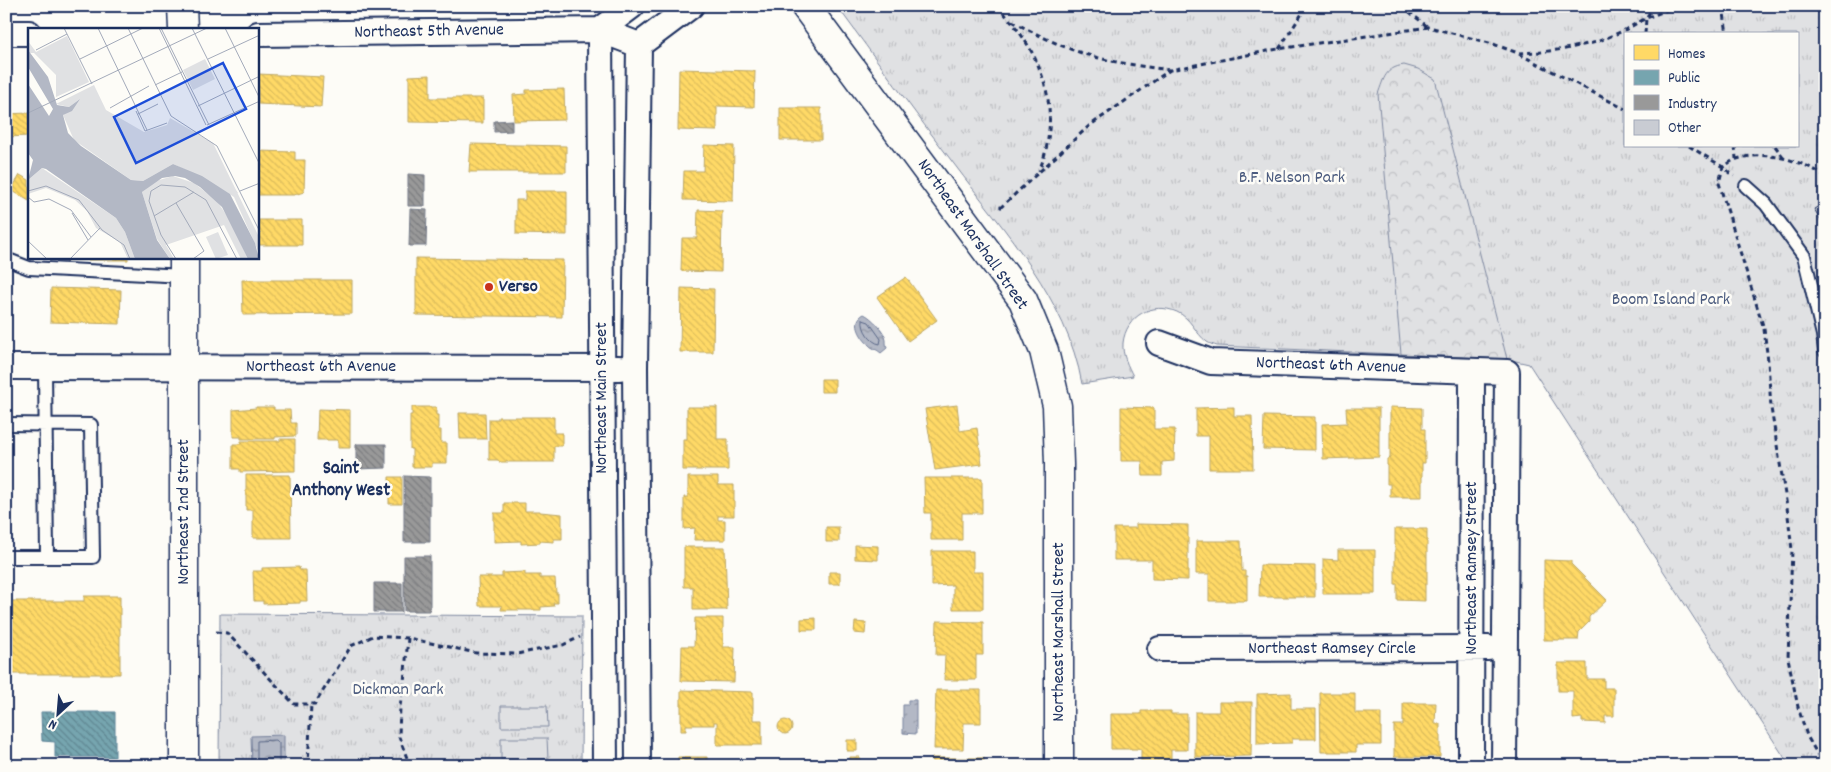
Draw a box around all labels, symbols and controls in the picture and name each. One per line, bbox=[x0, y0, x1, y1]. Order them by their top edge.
street label: Northeast 5th Avenue bbox=[354, 18, 504, 46]
inset map bbox=[28, 28, 259, 259]
legend bbox=[1624, 32, 1798, 148]
text: Homes bbox=[1668, 44, 1706, 66]
text: Public bbox=[1668, 68, 1700, 90]
text: Industry bbox=[1668, 94, 1717, 116]
text: Other bbox=[1668, 118, 1702, 140]
street label: Northeast Marshall Street bbox=[910, 154, 1034, 316]
park label: B.F. Nelson Park bbox=[1239, 166, 1345, 191]
place label: Verso bbox=[499, 275, 538, 300]
marker: Verso bbox=[483, 281, 495, 293]
park label: Boom Island Park bbox=[1612, 288, 1730, 313]
street label: Northeast Main Street bbox=[590, 322, 615, 474]
street label: Northeast 6th Avenue bbox=[1255, 351, 1407, 381]
street label: Northeast 6th Avenue bbox=[246, 355, 396, 380]
street label: Northeast 2nd Street bbox=[172, 439, 197, 585]
district label: Saint Anthony West bbox=[292, 456, 390, 505]
street label: Northeast Ramsey Street bbox=[1460, 481, 1485, 655]
street label: Northeast Marshall Street bbox=[1047, 542, 1072, 722]
street label: Northeast Ramsey Circle bbox=[1248, 637, 1416, 662]
park label: Dickman Park bbox=[352, 678, 444, 703]
north arrow bbox=[32, 690, 82, 740]
text: N bbox=[46, 713, 61, 734]

